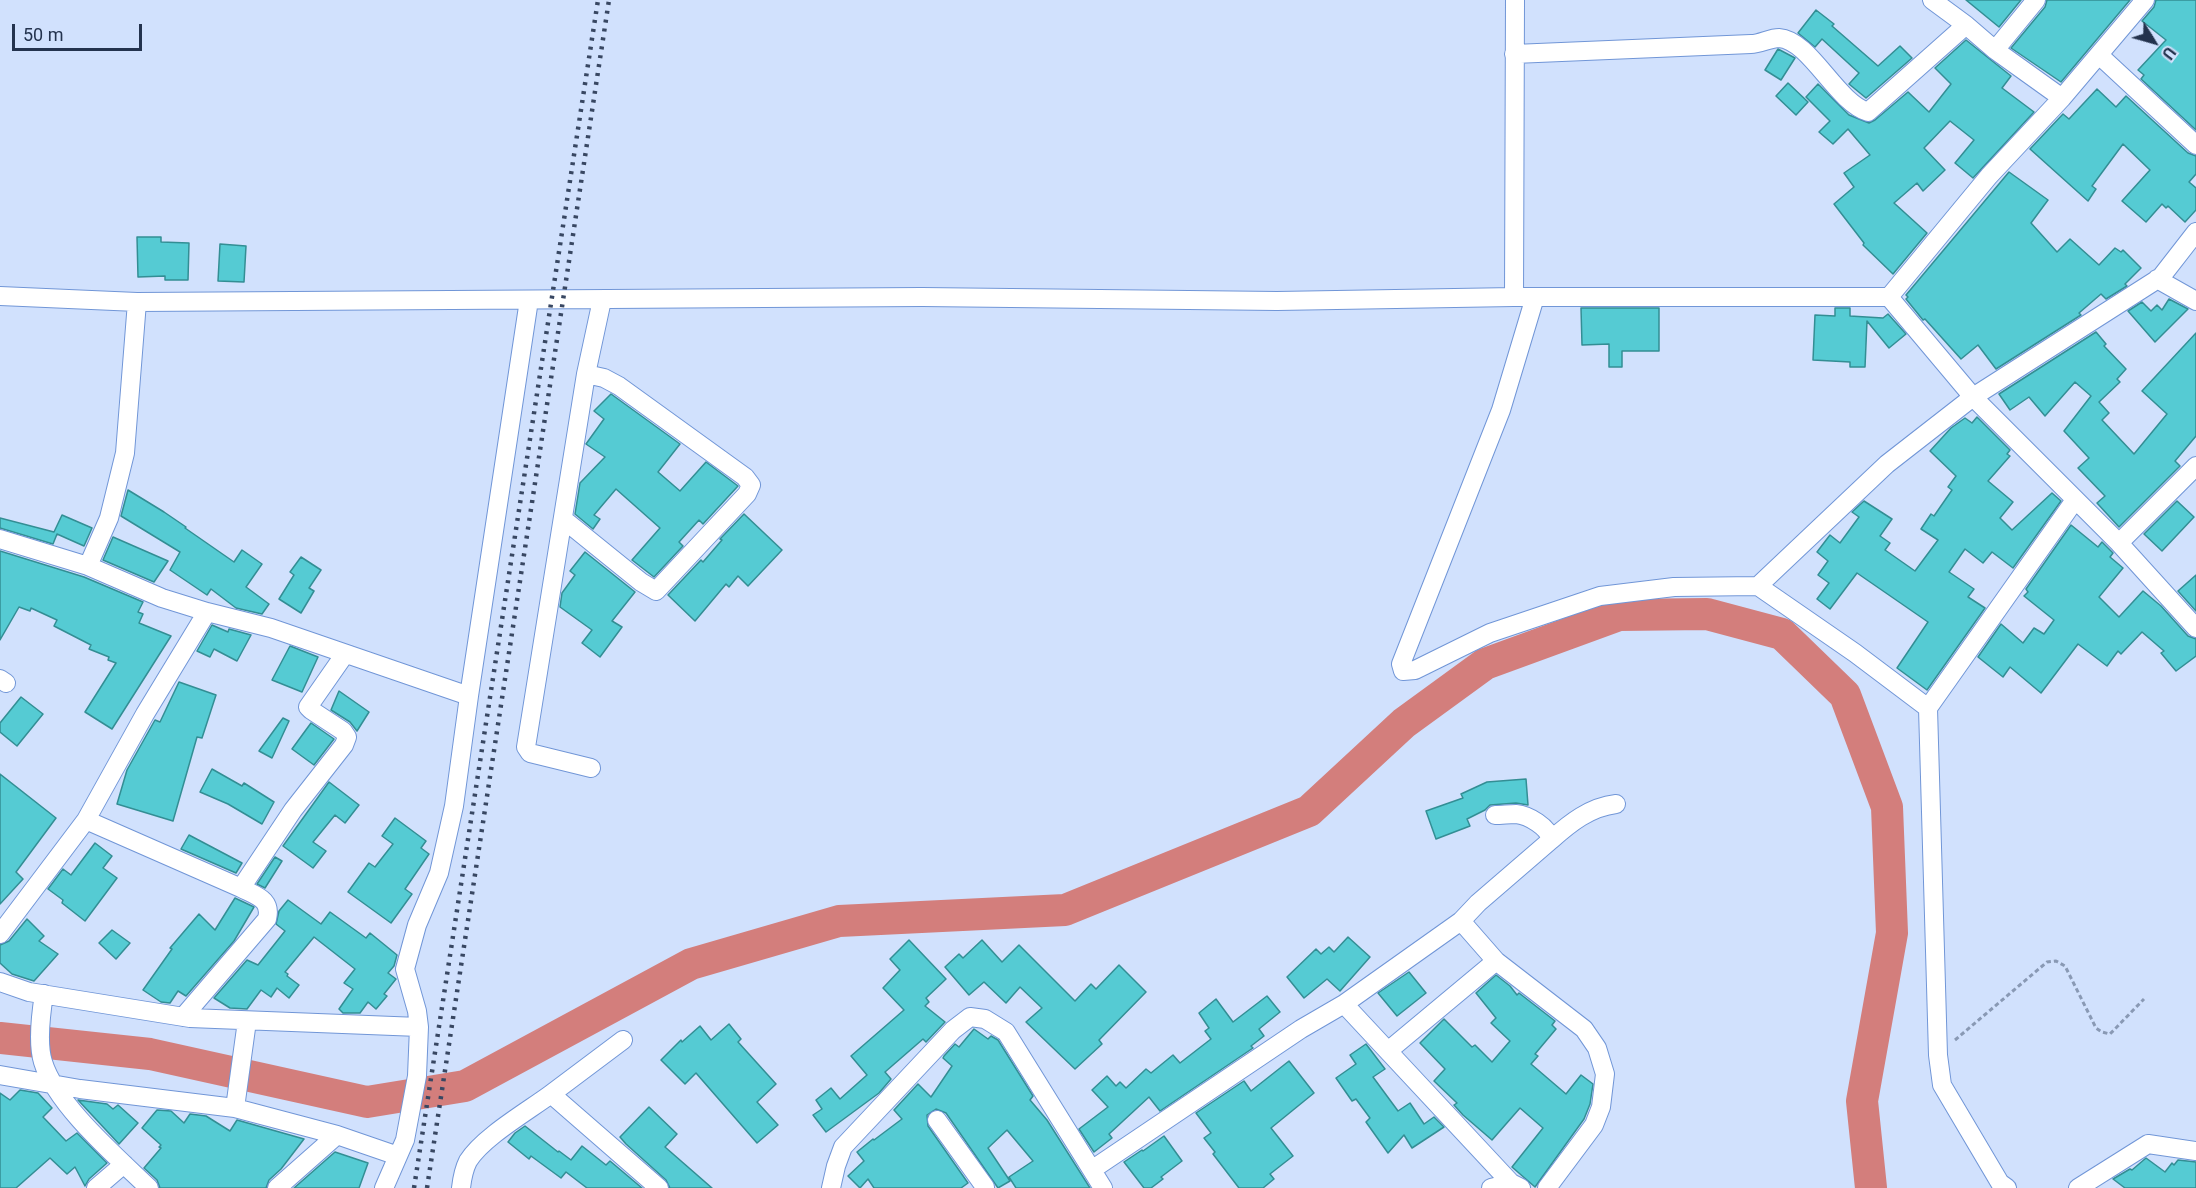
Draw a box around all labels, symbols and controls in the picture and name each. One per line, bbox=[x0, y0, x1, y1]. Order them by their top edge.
scale bar bbox=[15, 12, 146, 50]
north arrow bbox=[2124, 12, 2184, 72]
text: 50 m bbox=[23, 24, 63, 45]
text: U bbox=[2158, 43, 2180, 63]

